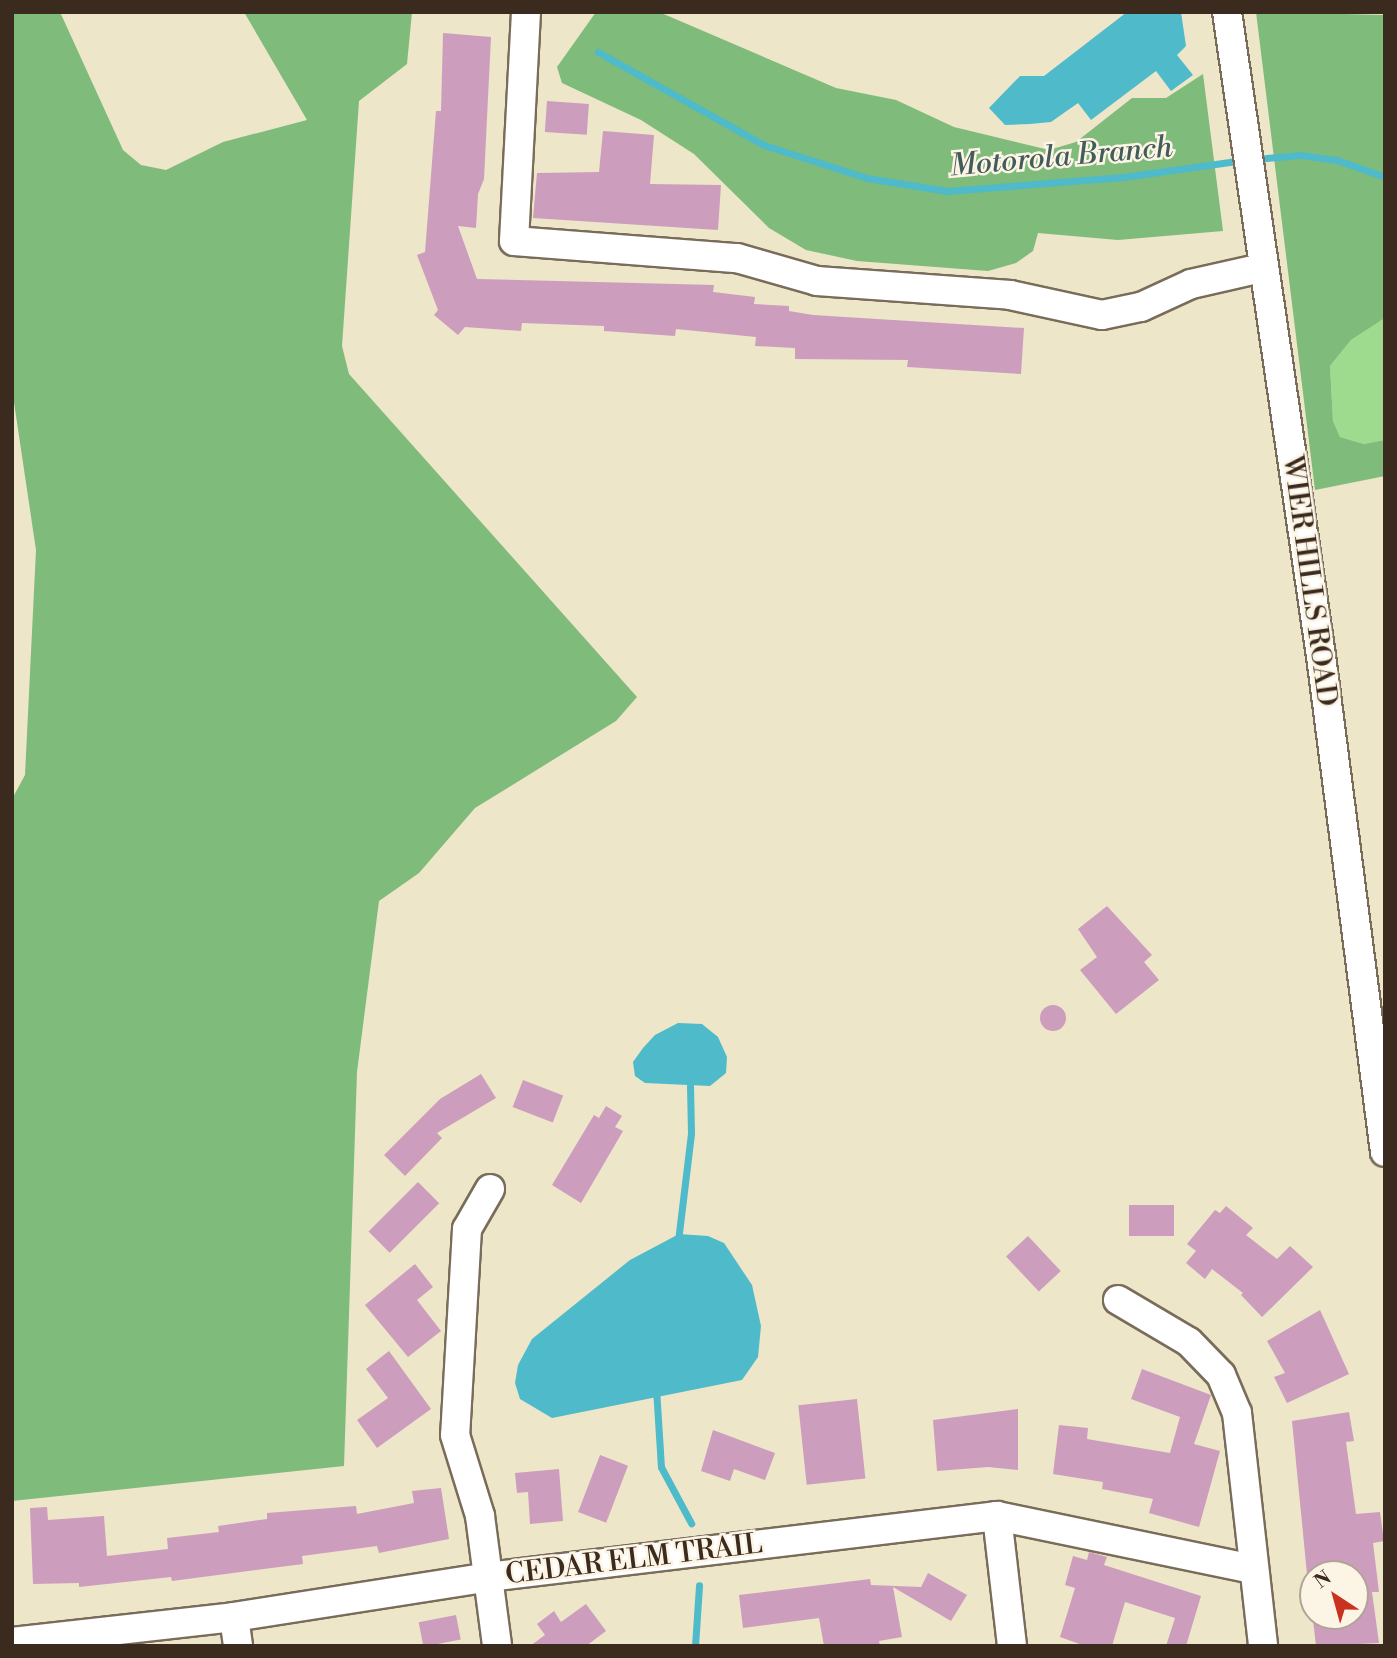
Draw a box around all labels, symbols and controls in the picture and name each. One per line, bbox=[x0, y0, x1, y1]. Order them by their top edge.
water label: Motorola Branch bbox=[948, 129, 1174, 185]
street label: WIER HILLS ROAD bbox=[1275, 453, 1343, 709]
street label: CEDAR ELM TRAIL bbox=[504, 1528, 764, 1592]
north arrow bbox=[1299, 1560, 1369, 1630]
text: N bbox=[1310, 1566, 1336, 1594]

